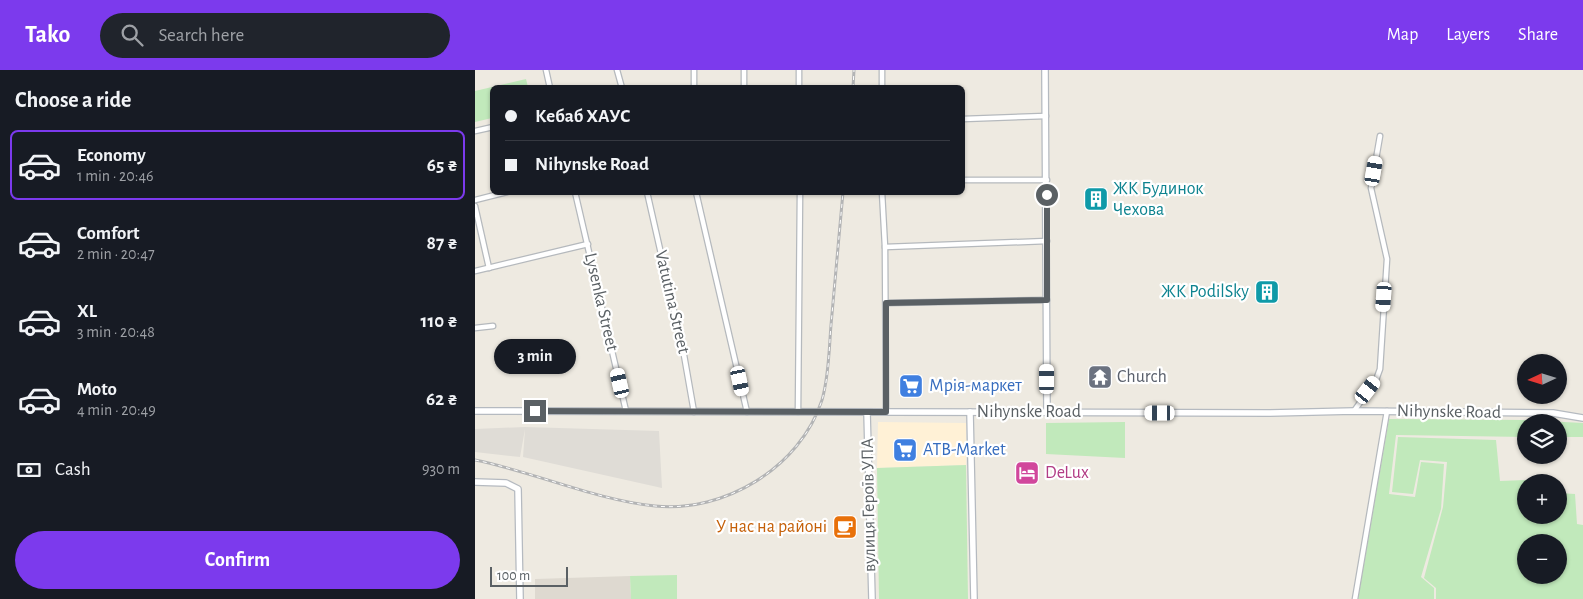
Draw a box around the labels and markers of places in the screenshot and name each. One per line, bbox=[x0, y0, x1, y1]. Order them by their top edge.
place label: ЖК Будинок Чехова bbox=[1113, 180, 1204, 219]
building icon: ЖК Будинок Чехова bbox=[1083, 186, 1109, 212]
building icon: ЖК PodilSky bbox=[1254, 279, 1280, 305]
place label: ЖК PodilSky bbox=[1161, 283, 1249, 301]
temple icon: Church bbox=[1087, 364, 1113, 390]
place label: Church bbox=[1117, 368, 1167, 386]
supermarket icon: Мрія-маркет bbox=[898, 373, 924, 399]
place label: Мрія-маркет bbox=[929, 377, 1022, 395]
supermarket icon: ATB-Market bbox=[892, 437, 918, 463]
place label: ATB-Market bbox=[923, 441, 1006, 459]
hotel icon: DeLux bbox=[1014, 460, 1040, 486]
place label: DeLux bbox=[1045, 464, 1089, 482]
cafe icon: У нас на районі bbox=[832, 514, 858, 540]
place label: У нас на районі bbox=[716, 518, 827, 536]

